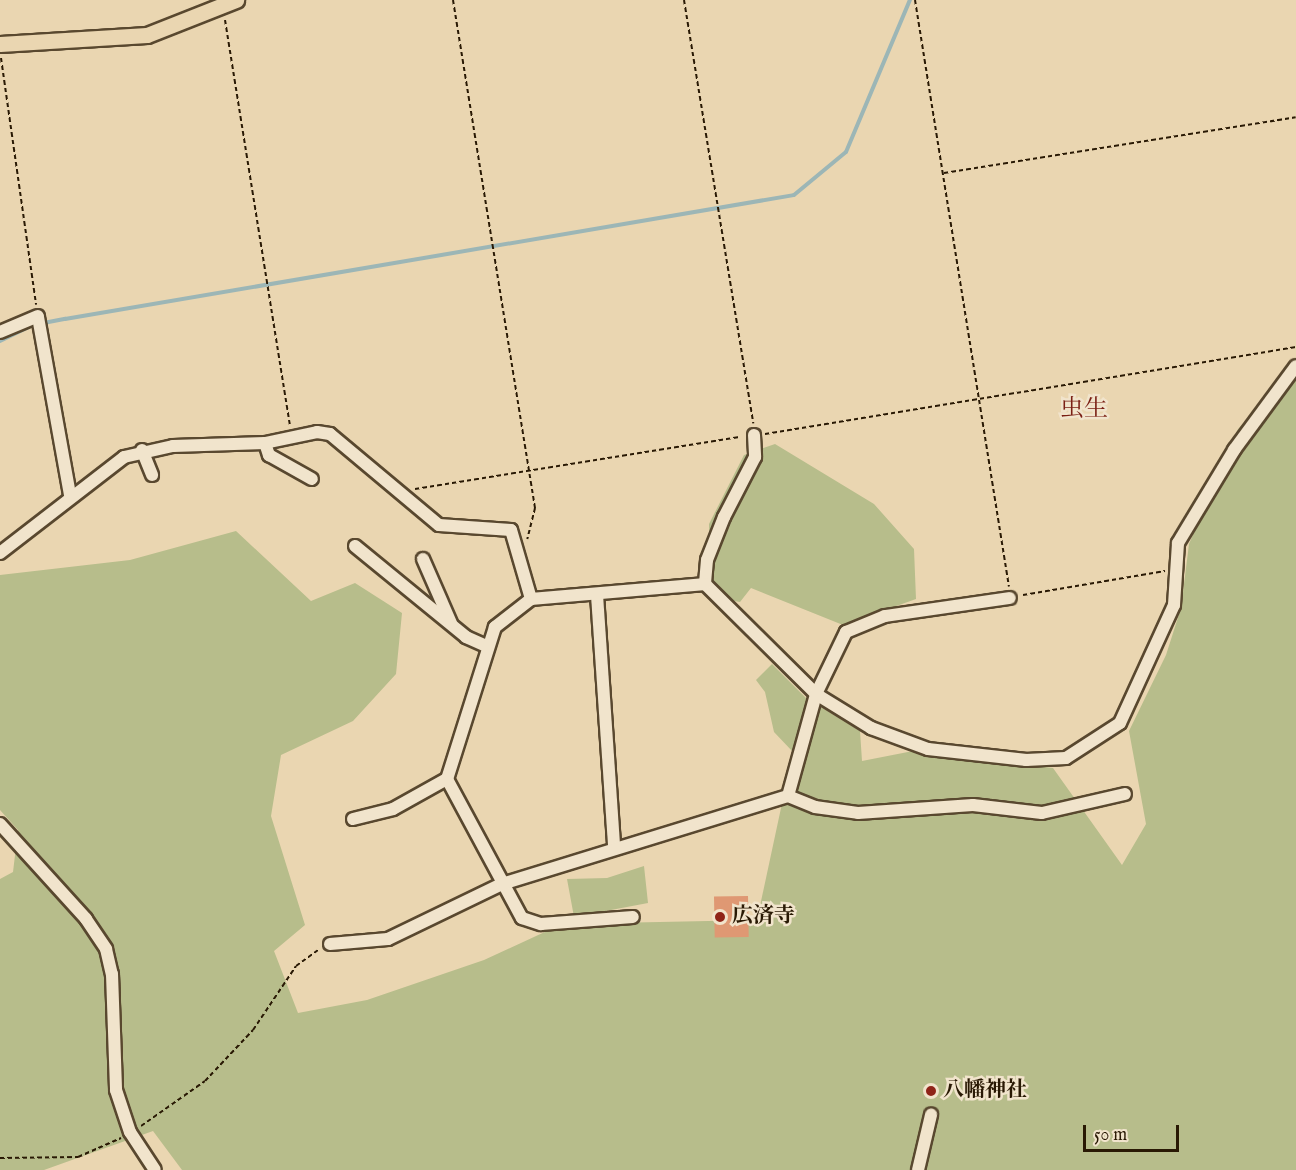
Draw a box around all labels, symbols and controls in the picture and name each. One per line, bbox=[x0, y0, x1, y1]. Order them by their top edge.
district label: 虫生 bbox=[1060, 396, 1108, 424]
place label: 広済寺 bbox=[732, 904, 795, 930]
marker: 広済寺 bbox=[713, 910, 727, 924]
place label: 八幡神社 bbox=[943, 1078, 1027, 1104]
marker: 八幡神社 bbox=[924, 1084, 938, 1098]
scale bar bbox=[1086, 1113, 1182, 1151]
text: 50 m bbox=[1094, 1124, 1127, 1147]

